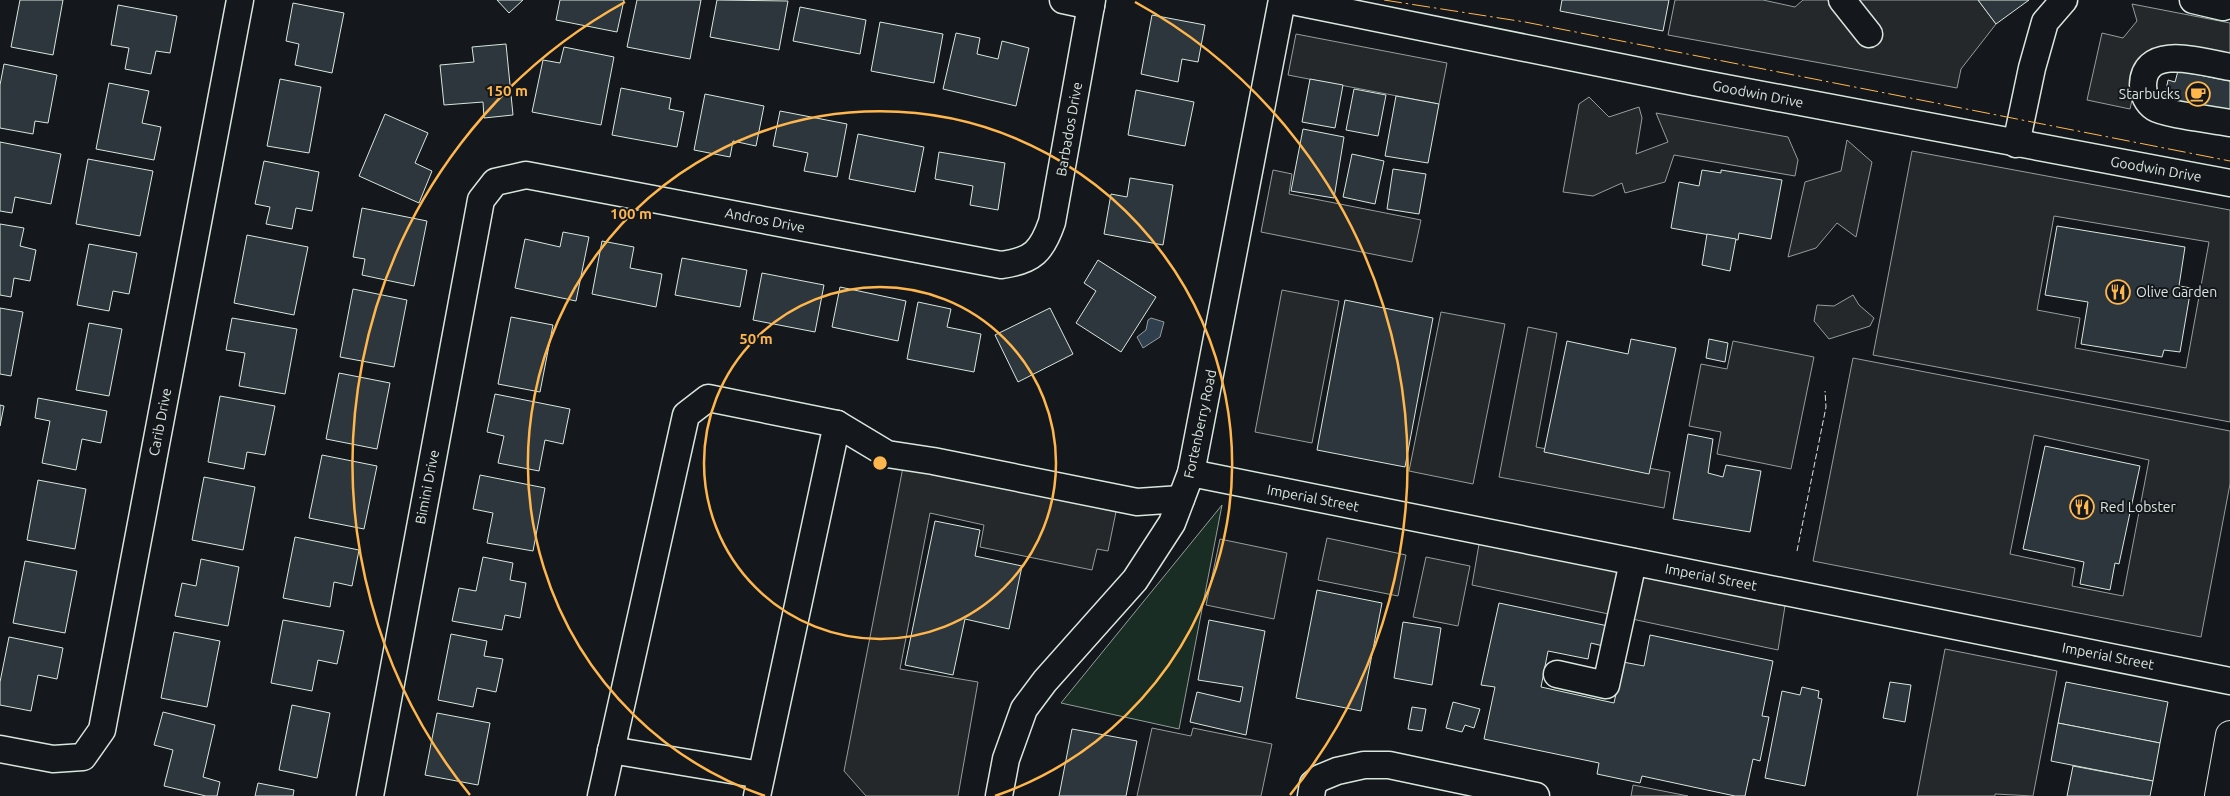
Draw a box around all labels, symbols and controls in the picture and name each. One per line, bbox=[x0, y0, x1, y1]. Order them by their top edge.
street label: Goodwin Drive bbox=[1711, 77, 1805, 111]
street label: Barbados Drive bbox=[1053, 81, 1085, 177]
cafe icon: Starbucks bbox=[2185, 81, 2211, 107]
text: 150 m bbox=[486, 82, 528, 99]
place label: Starbucks bbox=[2119, 86, 2180, 102]
street label: Goodwin Drive bbox=[2109, 153, 2203, 185]
street label: Andros Drive bbox=[724, 204, 806, 236]
text: 100 m bbox=[610, 205, 652, 222]
restaurant icon: Olive Garden bbox=[2105, 279, 2131, 305]
place label: Olive Garden bbox=[2136, 284, 2217, 300]
text: 50 m bbox=[739, 330, 773, 347]
street label: Fortenberry Road bbox=[1181, 368, 1219, 480]
street label: Carib Drive bbox=[146, 387, 174, 457]
street label: Bimini Drive bbox=[412, 448, 442, 526]
centre of rings bbox=[871, 454, 889, 472]
street label: Imperial Street bbox=[1266, 481, 1361, 515]
restaurant icon: Red Lobster bbox=[2069, 494, 2095, 520]
place label: Red Lobster bbox=[2100, 499, 2177, 515]
street label: Imperial Street bbox=[1664, 560, 1759, 594]
street label: Imperial Street bbox=[2061, 639, 2156, 673]

